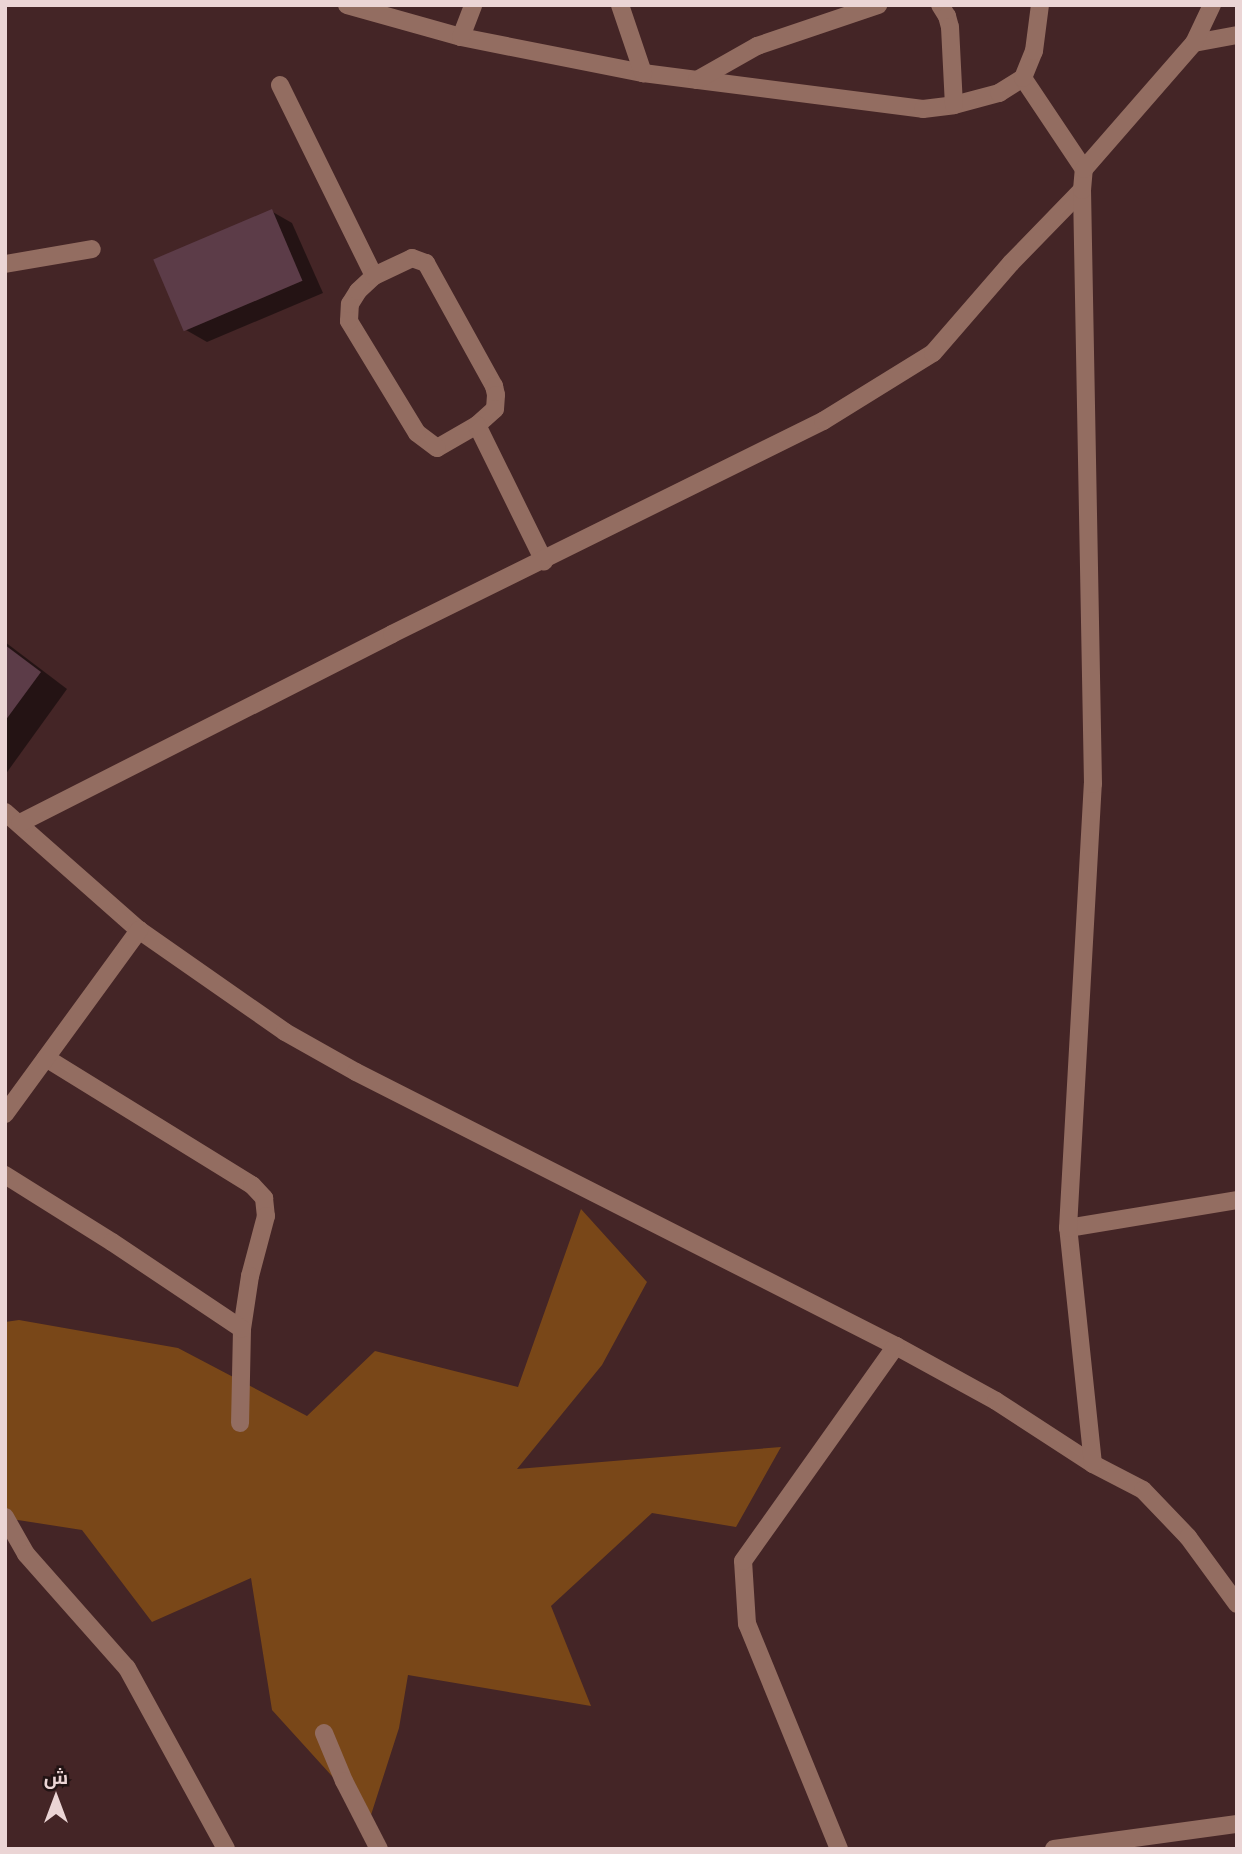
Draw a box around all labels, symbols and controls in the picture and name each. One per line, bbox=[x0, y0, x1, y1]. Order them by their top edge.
north arrow bbox=[21, 1763, 91, 1833]
text: ش bbox=[44, 1765, 68, 1789]

